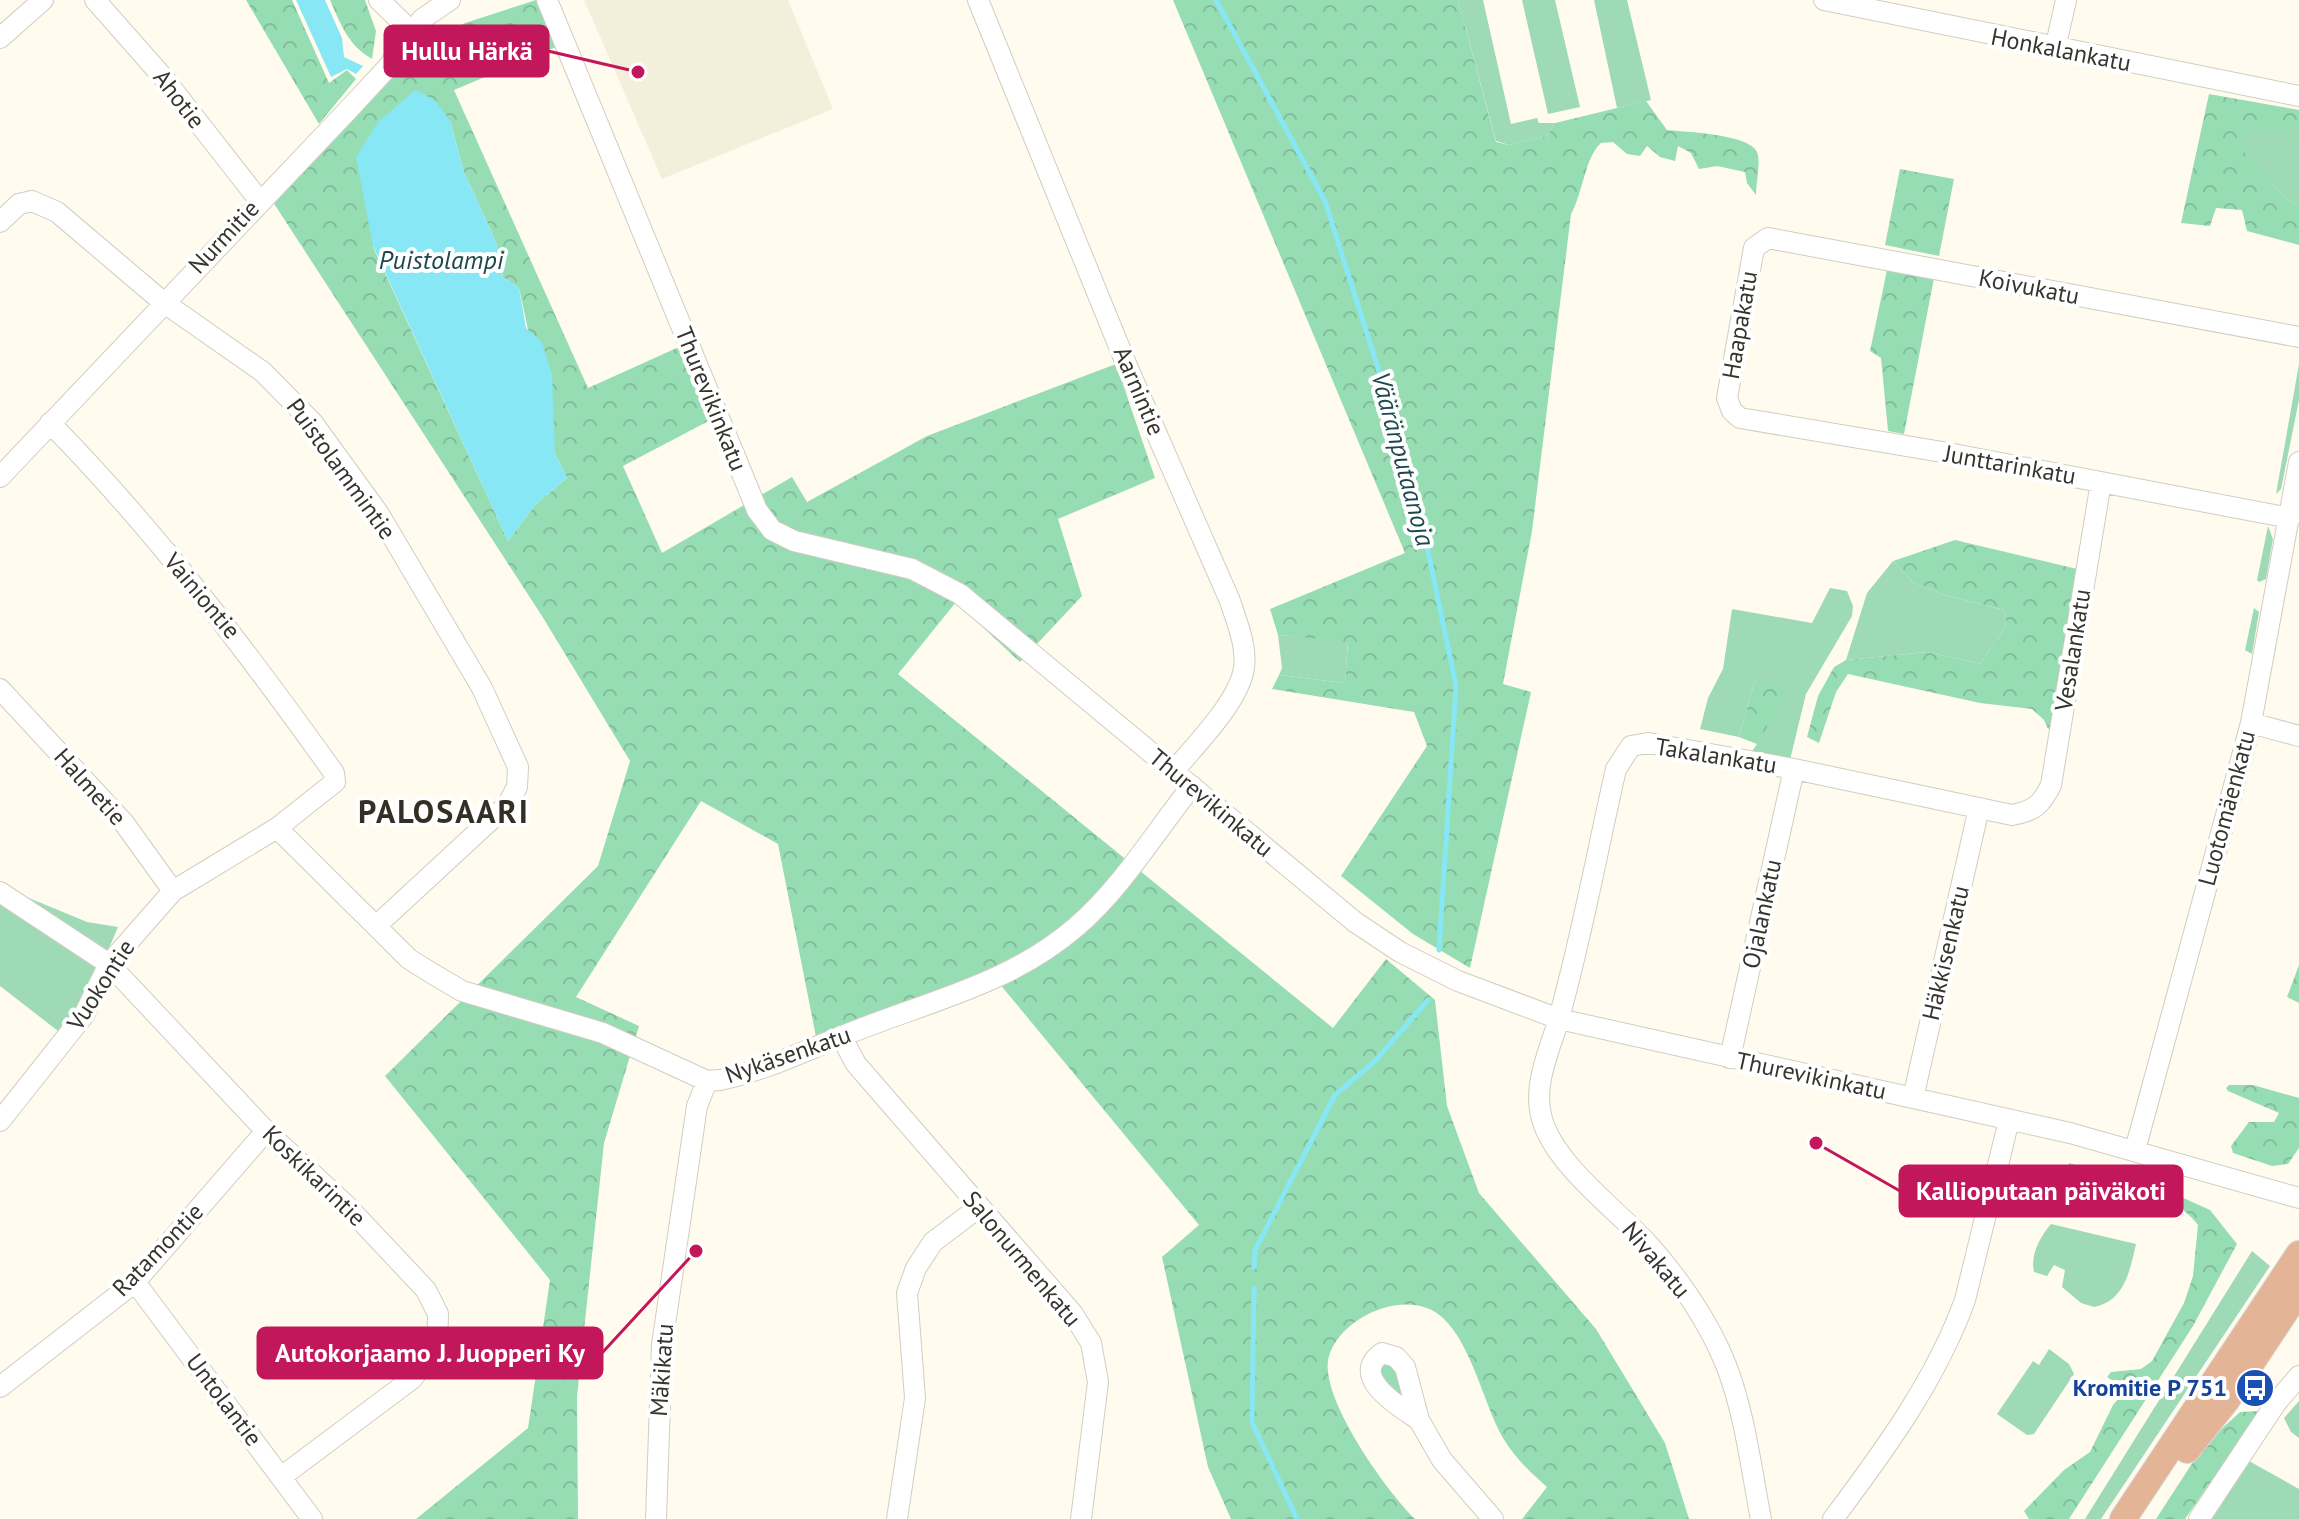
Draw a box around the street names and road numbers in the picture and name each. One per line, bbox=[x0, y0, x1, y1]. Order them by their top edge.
street label: Honkalankatu bbox=[1988, 21, 2134, 78]
street label: Ahotie bbox=[147, 63, 212, 135]
street label: Nurmitie bbox=[182, 193, 266, 280]
street label: Koivukatu bbox=[1976, 262, 2082, 311]
street label: Haapakatu bbox=[1715, 268, 1764, 381]
street label: Thurevikinkatu bbox=[668, 322, 754, 475]
street label: Aarnintie bbox=[1107, 342, 1172, 440]
street label: Puistolammintie bbox=[280, 392, 403, 545]
street label: Junttarinkatu bbox=[1941, 437, 2078, 491]
street label: Vainiontie bbox=[157, 545, 247, 645]
street label: Vesalankatu bbox=[2047, 587, 2097, 714]
street label: Luotomäenkatu bbox=[2191, 727, 2262, 889]
street label: Takalankatu bbox=[1653, 731, 1779, 780]
street label: Halmetie bbox=[48, 742, 133, 832]
street label: Thurevikinkatu bbox=[1143, 742, 1280, 864]
street label: Ojalankatu bbox=[1735, 856, 1788, 972]
street label: Häkkisenkatu bbox=[1915, 882, 1976, 1023]
street label: Vuokontie bbox=[59, 933, 141, 1037]
street label: Nykäsenkatu bbox=[721, 1019, 855, 1090]
street label: Thurevikinkatu bbox=[1733, 1044, 1889, 1107]
street label: Koskikarintie bbox=[256, 1119, 373, 1233]
street label: Salonurmenkatu bbox=[957, 1184, 1088, 1333]
street label: Ratamontie bbox=[105, 1196, 210, 1303]
street label: Nivakatu bbox=[1615, 1215, 1697, 1304]
street label: Mäkikatu bbox=[643, 1322, 680, 1418]
street label: Untolantie bbox=[179, 1347, 269, 1452]

